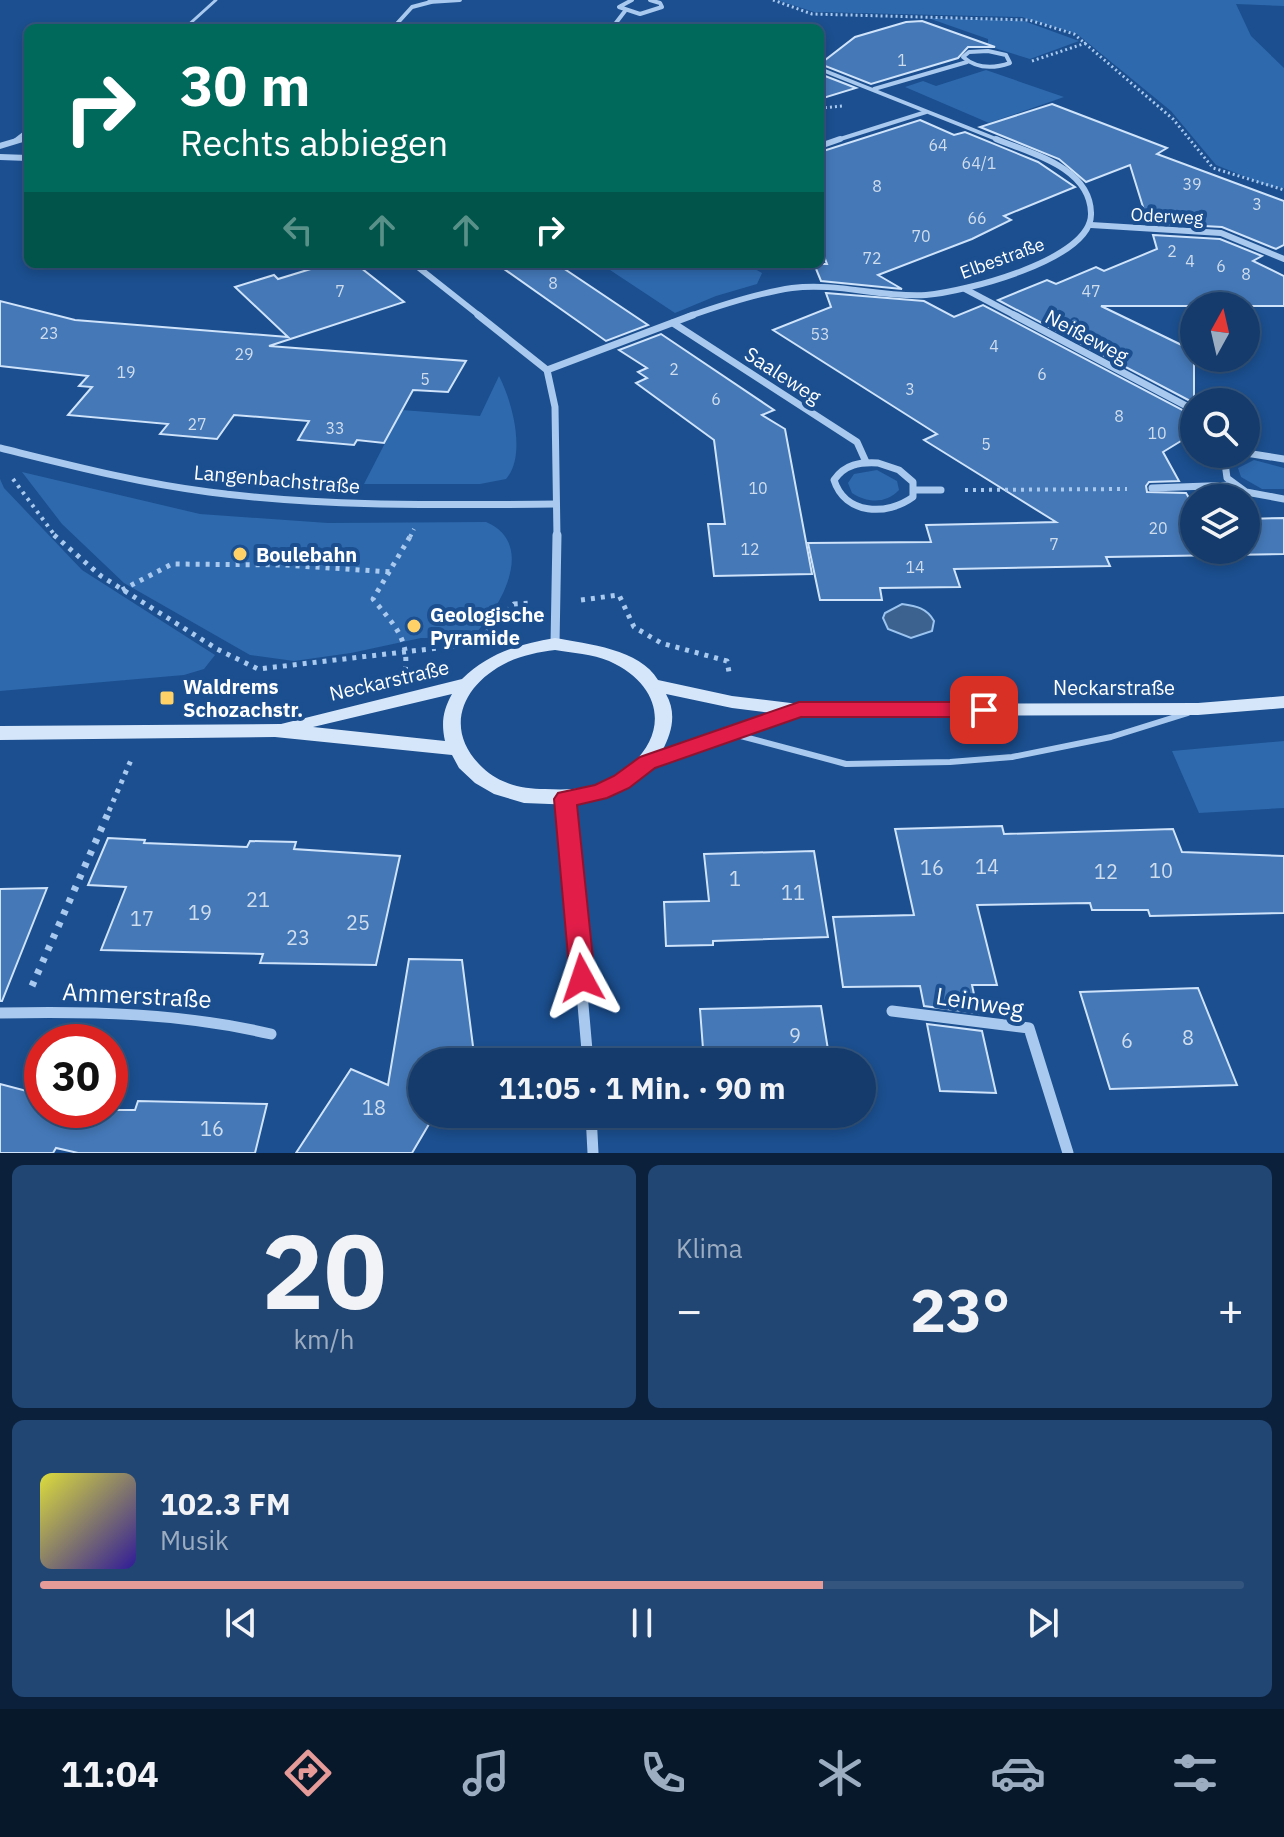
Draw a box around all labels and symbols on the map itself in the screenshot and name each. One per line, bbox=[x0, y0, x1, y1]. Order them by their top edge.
house number: 1 bbox=[897, 50, 907, 70]
house number: 64 bbox=[928, 135, 948, 155]
house number: 64/1 bbox=[962, 153, 996, 173]
house number: 39 bbox=[1182, 174, 1202, 194]
house number: 8 bbox=[872, 176, 882, 196]
house number: 3 bbox=[1252, 194, 1262, 214]
street label: Oderweg bbox=[1130, 203, 1204, 229]
house number: 66 bbox=[967, 208, 987, 228]
house number: 70 bbox=[911, 226, 931, 246]
street label: Elbestraße bbox=[957, 232, 1047, 284]
house number: 2 bbox=[1167, 241, 1177, 261]
house number: 72 bbox=[862, 248, 882, 268]
house number: 4 bbox=[1185, 251, 1195, 271]
house number: 6 bbox=[1216, 256, 1226, 276]
house number: 8 bbox=[1241, 264, 1251, 284]
house number: 8 bbox=[548, 273, 558, 293]
house number: 7 bbox=[335, 281, 345, 301]
house number: 47 bbox=[1081, 281, 1101, 301]
north arrow bbox=[1180, 292, 1260, 372]
street label: Neißeweg bbox=[1041, 303, 1134, 369]
house number: 23 bbox=[39, 323, 59, 343]
house number: 53 bbox=[810, 324, 830, 344]
house number: 4 bbox=[989, 336, 999, 356]
street label: Saaleweg bbox=[740, 340, 827, 410]
house number: 29 bbox=[234, 344, 254, 364]
house number: 2 bbox=[669, 359, 679, 379]
house number: 19 bbox=[116, 362, 136, 382]
house number: 6 bbox=[1037, 364, 1047, 384]
house number: 5 bbox=[420, 369, 430, 389]
house number: 3 bbox=[905, 379, 915, 399]
house number: 6 bbox=[711, 389, 721, 409]
house number: 8 bbox=[1114, 406, 1124, 426]
house number: 27 bbox=[187, 414, 207, 434]
house number: 33 bbox=[325, 418, 345, 438]
house number: 10 bbox=[1147, 423, 1167, 443]
house number: 5 bbox=[981, 434, 991, 454]
street label: Langenbachstraße bbox=[193, 458, 361, 500]
house number: 10 bbox=[748, 478, 768, 498]
house number: 20 bbox=[1148, 518, 1168, 538]
house number: 7 bbox=[1049, 534, 1059, 554]
house number: 12 bbox=[740, 539, 760, 559]
place label: Boulebahn bbox=[256, 541, 357, 568]
marker: Boulebahn bbox=[231, 545, 249, 563]
house number: 14 bbox=[905, 557, 925, 577]
place label: Geologische Pyramide bbox=[430, 601, 545, 651]
marker: Geologische Pyramide bbox=[405, 617, 423, 635]
street label: Neckarstraße bbox=[327, 653, 451, 707]
place label: Waldrems Schozachstr. bbox=[183, 673, 303, 723]
street label: Neckarstraße bbox=[1053, 674, 1175, 701]
pin bbox=[950, 676, 1018, 744]
marker: Waldrems Schozachstr. bbox=[158, 689, 176, 707]
house number: 14 bbox=[975, 853, 999, 880]
house number: 16 bbox=[920, 854, 944, 881]
house number: 10 bbox=[1149, 857, 1173, 884]
house number: 12 bbox=[1094, 858, 1118, 885]
house number: 1 bbox=[729, 865, 741, 892]
house number: 11 bbox=[781, 879, 805, 906]
house number: 21 bbox=[246, 886, 270, 913]
house number: 19 bbox=[188, 899, 212, 926]
house number: 17 bbox=[130, 905, 154, 932]
house number: 25 bbox=[346, 909, 370, 936]
house number: 23 bbox=[286, 924, 310, 951]
position arrow bbox=[540, 936, 624, 1020]
street label: Ammerstraße bbox=[62, 975, 212, 1015]
street label: Leinweg bbox=[934, 979, 1027, 1025]
house number: 9 bbox=[789, 1022, 801, 1049]
speed limit sign: 30 bbox=[24, 1024, 128, 1128]
house number: 8 bbox=[1182, 1024, 1194, 1051]
house number: 6 bbox=[1121, 1027, 1133, 1054]
house number: 18 bbox=[362, 1094, 386, 1121]
house number: 16 bbox=[200, 1115, 224, 1142]

